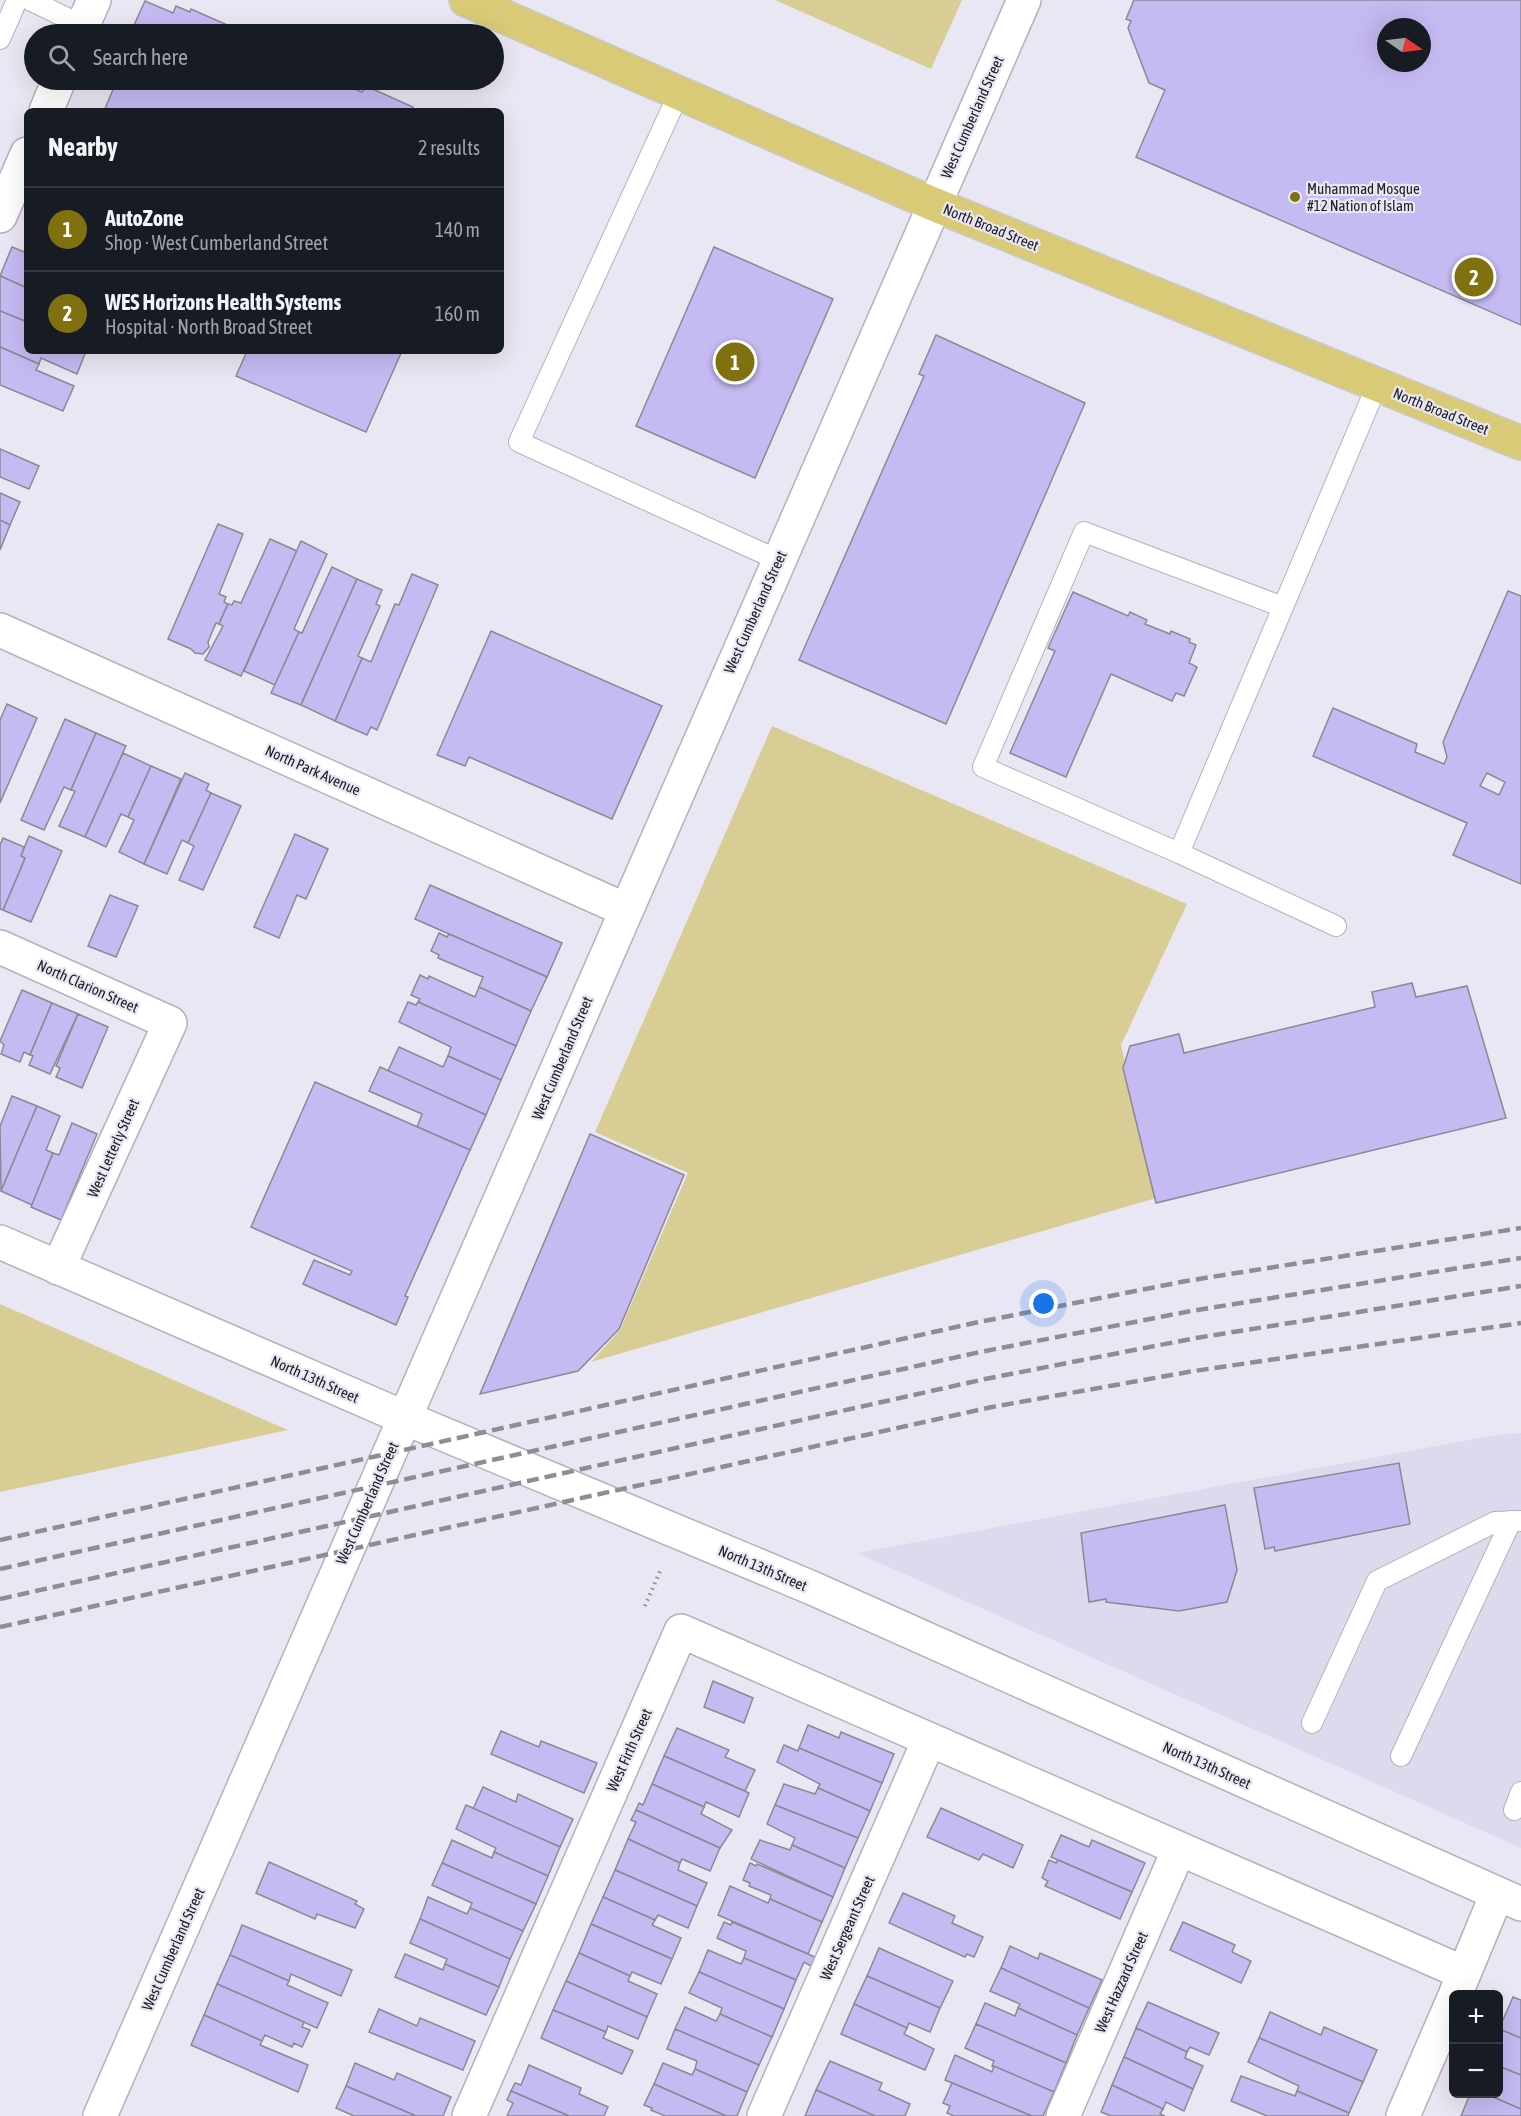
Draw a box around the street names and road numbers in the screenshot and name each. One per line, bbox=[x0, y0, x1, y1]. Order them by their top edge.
street label: West Cumberland Street bbox=[937, 53, 1007, 181]
street label: North Broad Street bbox=[941, 200, 1041, 254]
street label: North Broad Street bbox=[1391, 384, 1491, 438]
street label: West Cumberland Street bbox=[720, 548, 790, 676]
street label: North Park Avenue bbox=[263, 741, 363, 799]
street label: North Clarion Street bbox=[35, 956, 141, 1016]
street label: West Cumberland Street bbox=[528, 994, 596, 1122]
street label: West Letterly Street bbox=[84, 1096, 142, 1200]
street label: North 13th Street bbox=[268, 1352, 362, 1406]
street label: West Cumberland Street bbox=[332, 1439, 402, 1567]
street label: North 13th Street bbox=[716, 1542, 810, 1594]
street label: West Firth Street bbox=[603, 1706, 655, 1794]
street label: North 13th Street bbox=[1160, 1738, 1254, 1792]
street label: West Sergeant Street bbox=[816, 1873, 878, 1983]
street label: West Cumberland Street bbox=[138, 1885, 208, 2013]
street label: West Hazzard Street bbox=[1091, 1929, 1151, 2035]

